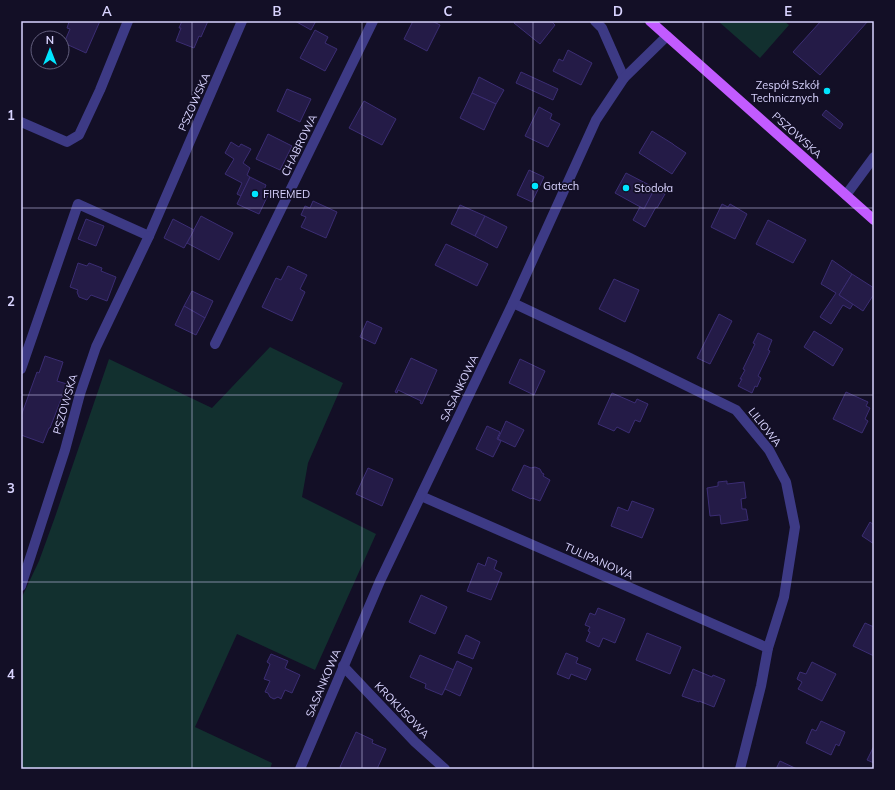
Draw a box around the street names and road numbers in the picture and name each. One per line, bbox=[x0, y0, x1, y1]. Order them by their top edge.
street label: PSZOWSKA bbox=[175, 71, 213, 133]
street label: PSZOWSKA bbox=[769, 109, 825, 161]
street label: CHABROWA bbox=[278, 112, 320, 178]
street label: SASANKOWA bbox=[437, 352, 481, 424]
street label: PSZOWSKA bbox=[50, 372, 80, 436]
street label: LILIOWA bbox=[745, 405, 785, 449]
street label: TULIPANOWA bbox=[562, 540, 636, 582]
street label: SASANKOWA bbox=[302, 647, 344, 719]
street label: KROKUSOWA bbox=[372, 679, 432, 741]

